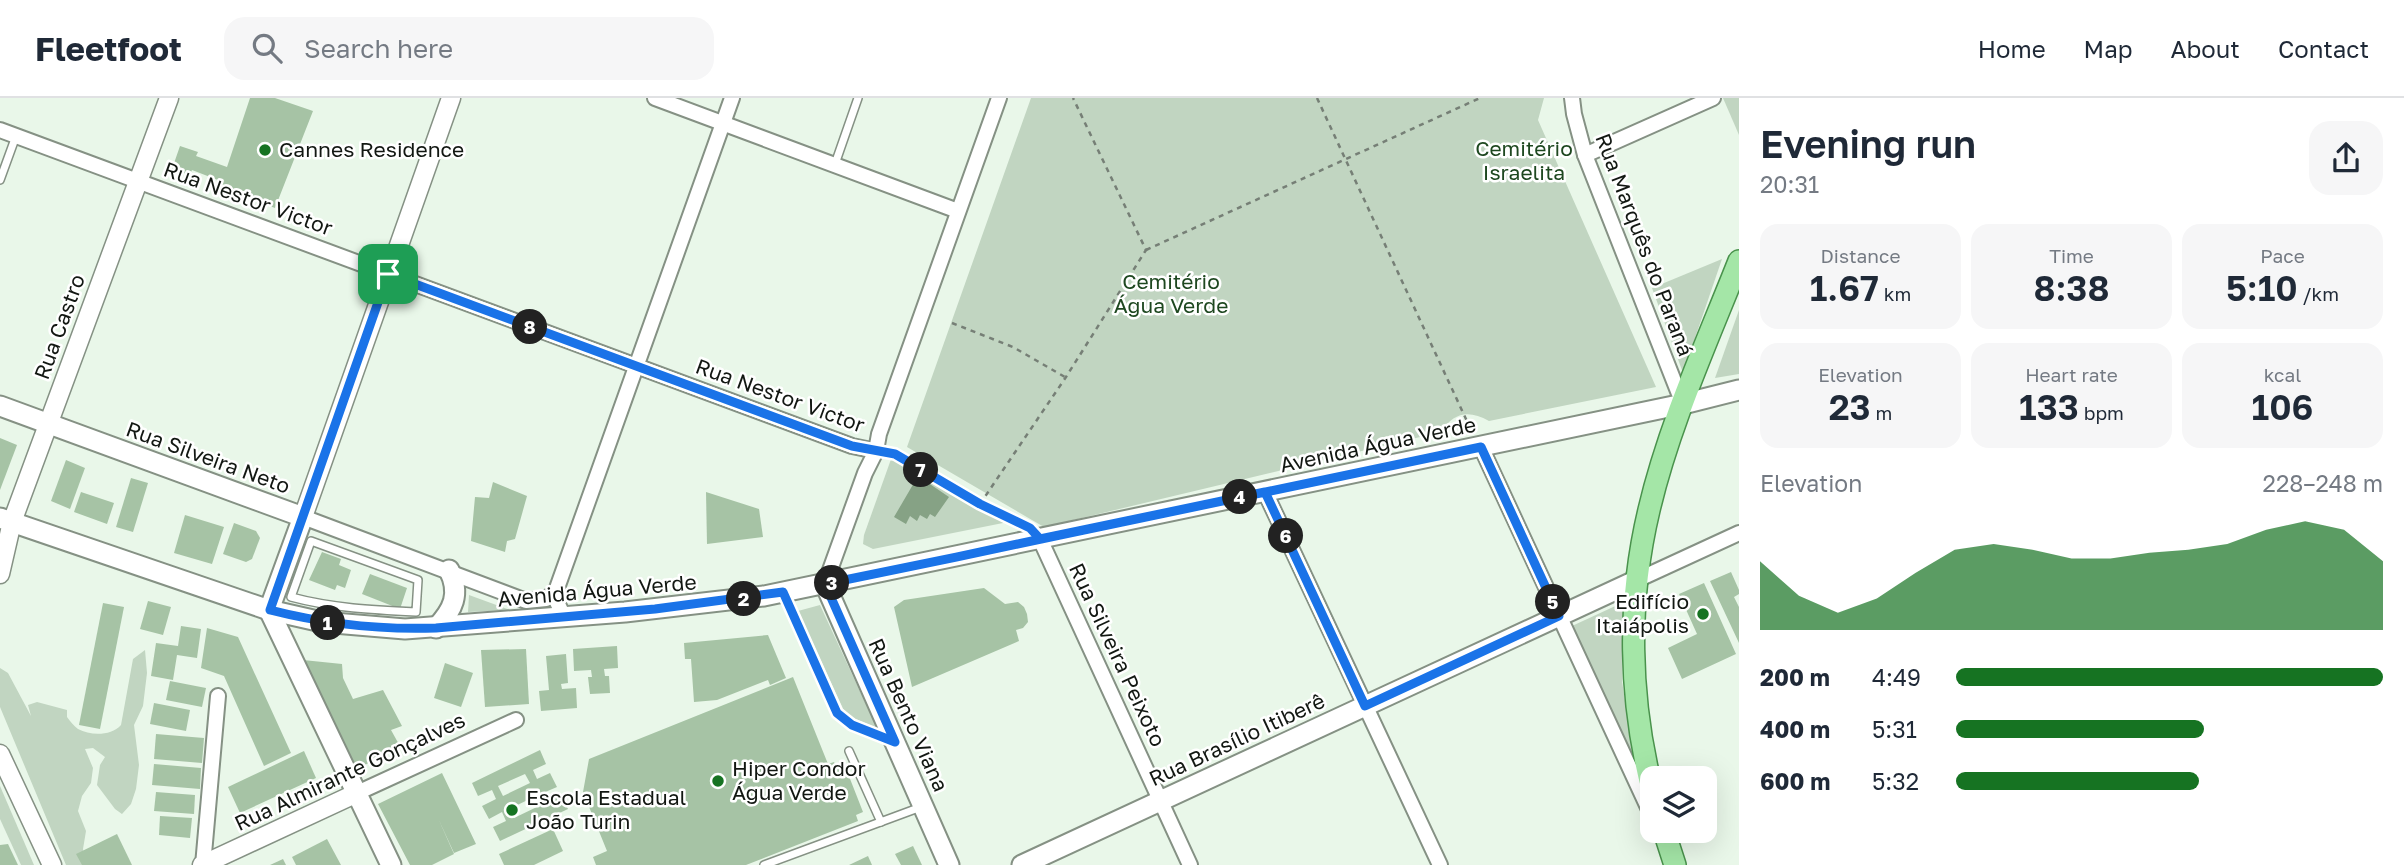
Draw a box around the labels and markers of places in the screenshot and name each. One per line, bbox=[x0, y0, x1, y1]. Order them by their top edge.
place label: Cannes Residence bbox=[279, 136, 464, 162]
marker: Cannes Residence bbox=[257, 142, 273, 158]
pin bbox=[358, 244, 418, 304]
pin: 8 bbox=[512, 310, 548, 344]
pin: 7 bbox=[904, 452, 939, 488]
pin: 4 bbox=[1222, 480, 1258, 514]
pin: 6 bbox=[1268, 518, 1304, 554]
pin: 3 bbox=[814, 566, 850, 601]
pin: 2 bbox=[726, 582, 762, 616]
pin: 5 bbox=[1536, 584, 1570, 620]
place label: Edifício Itaiápolis bbox=[1596, 588, 1689, 638]
pin: 1 bbox=[310, 606, 346, 640]
marker: Edifício Itaiápolis bbox=[1695, 606, 1711, 622]
place label: Hiper Condor Água Verde bbox=[732, 755, 866, 805]
marker: Hiper Condor Água Verde bbox=[710, 773, 726, 789]
place label: Escola Estadual João Turin bbox=[526, 784, 686, 834]
marker: Escola Estadual João Turin bbox=[504, 802, 520, 818]

